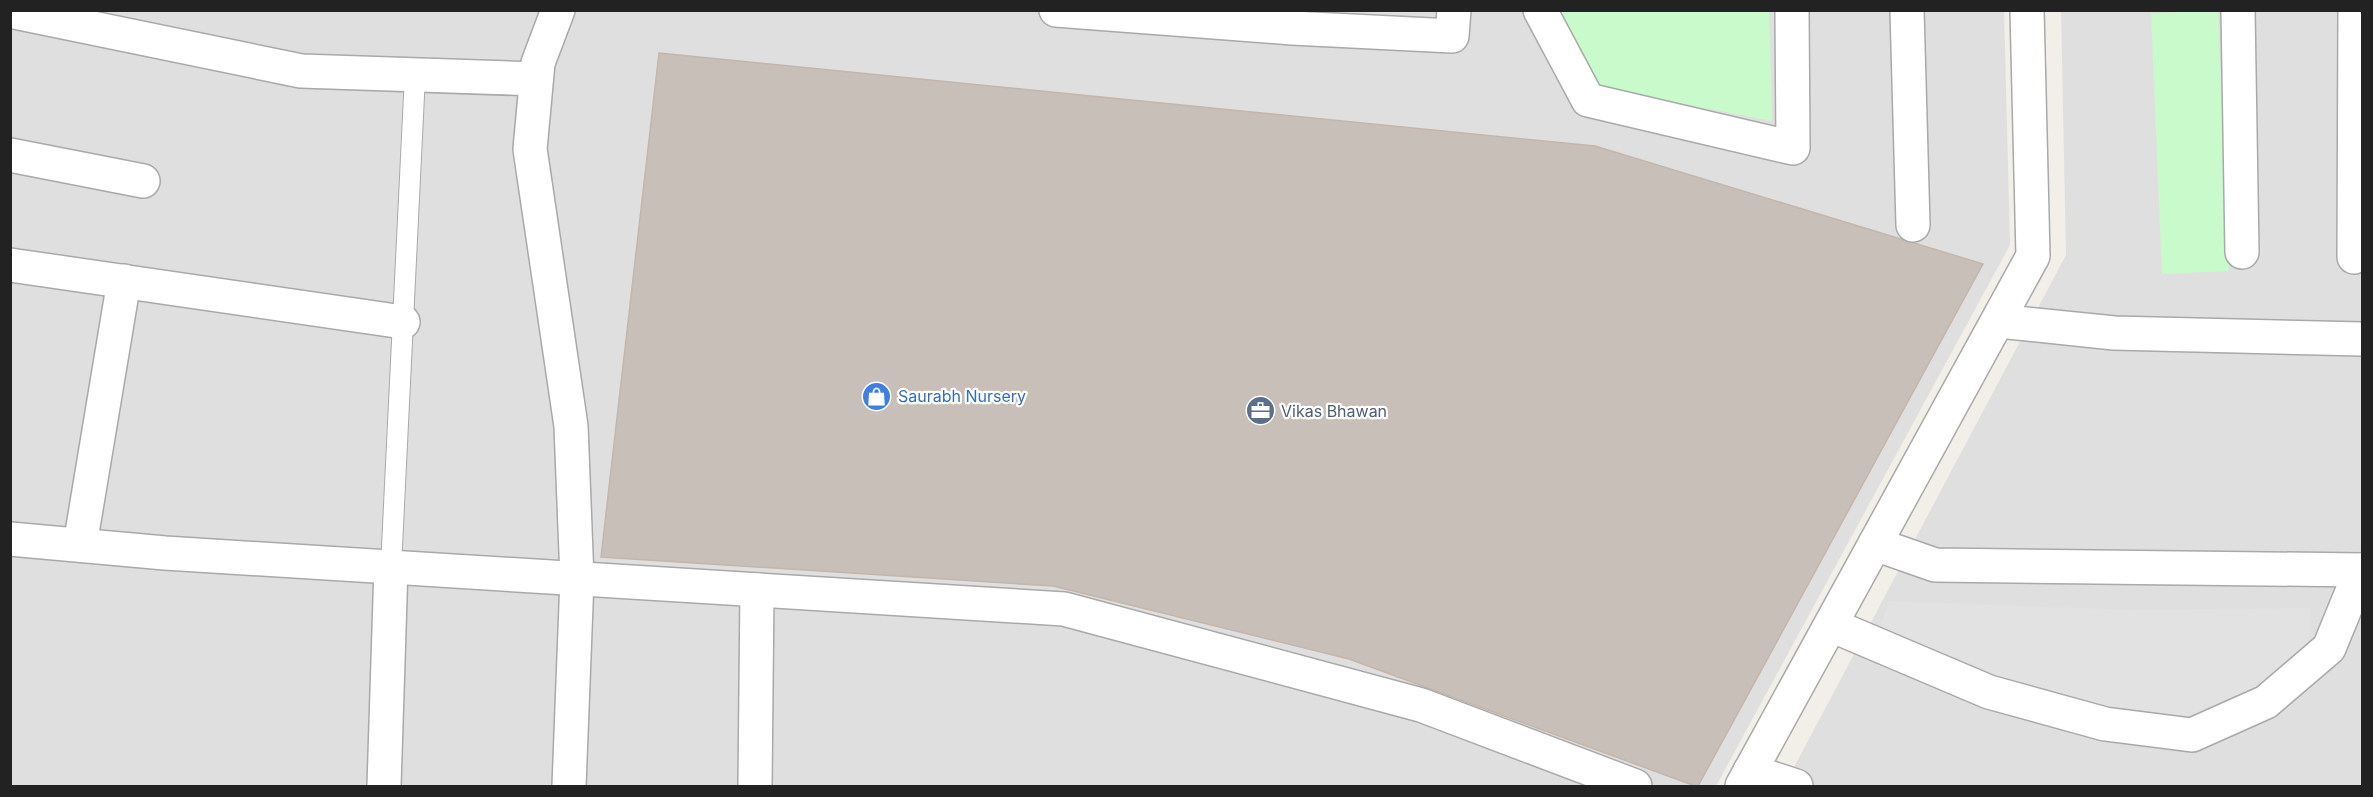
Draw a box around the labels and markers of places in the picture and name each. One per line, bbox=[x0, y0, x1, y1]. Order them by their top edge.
shop icon: Saurabh Nursery bbox=[861, 380, 893, 412]
place label: Saurabh Nursery bbox=[898, 386, 1026, 406]
office icon: Vikas Bhawan bbox=[1244, 395, 1276, 427]
place label: Vikas Bhawan bbox=[1281, 401, 1387, 421]

